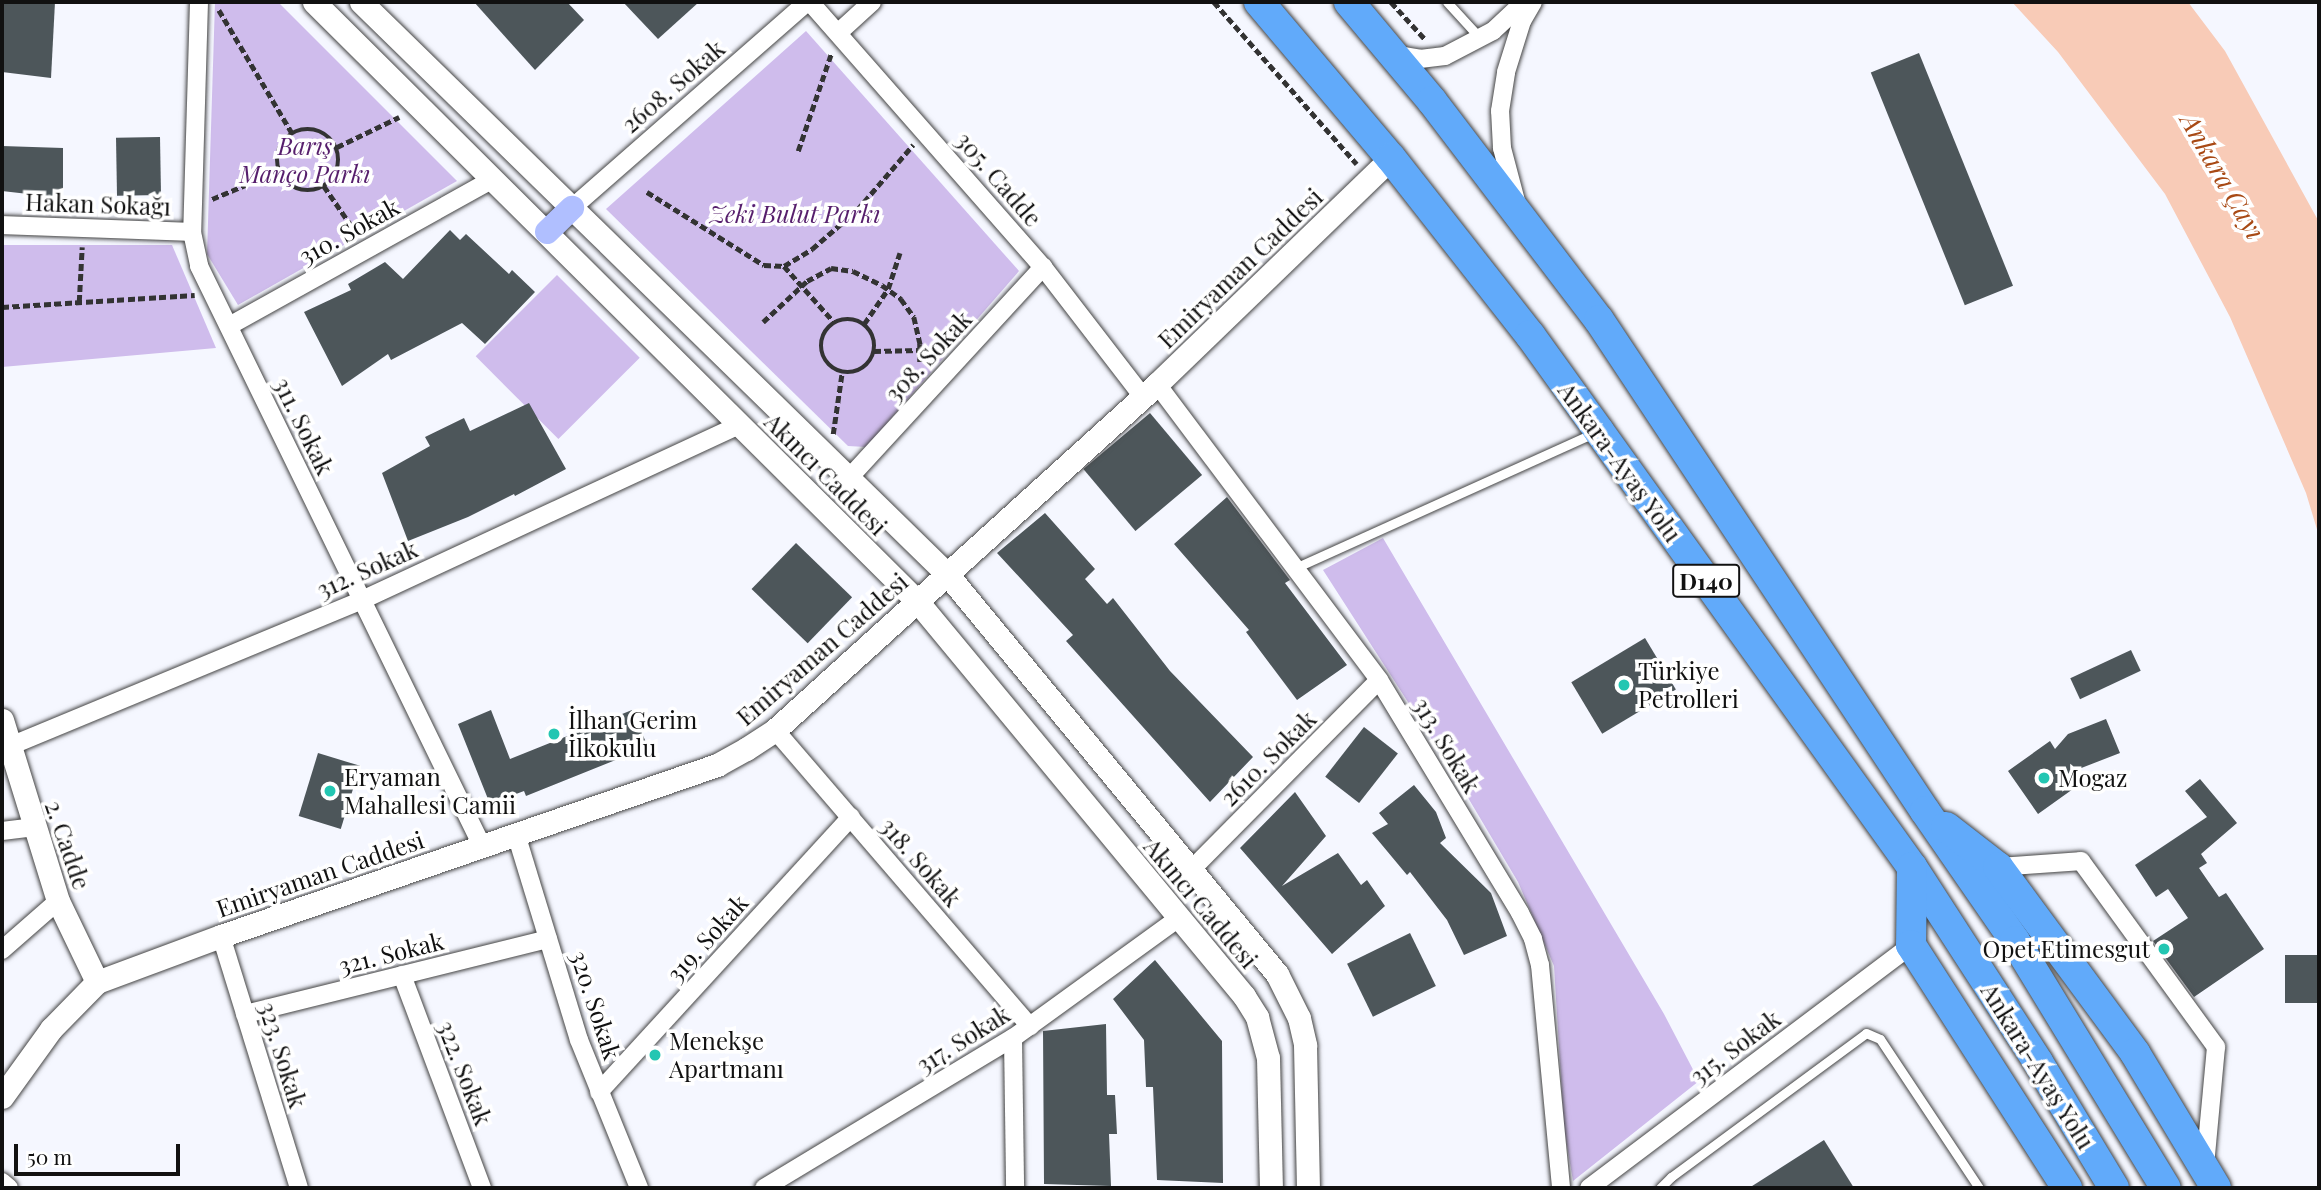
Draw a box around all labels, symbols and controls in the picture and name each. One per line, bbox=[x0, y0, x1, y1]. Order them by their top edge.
street label: 2608. Sokak bbox=[616, 34, 730, 138]
water label: Ankara Çayı bbox=[2174, 107, 2272, 245]
street label: 305. Cadde bbox=[950, 126, 1048, 232]
park label: Barış Manço Parkı bbox=[239, 132, 371, 188]
street label: Emiryaman Caddesi bbox=[1152, 182, 1328, 354]
street label: Hakan Sokağı bbox=[25, 187, 171, 221]
street label: 310. Sokak bbox=[294, 192, 404, 270]
park label: Zeki Bulut Parkı bbox=[710, 200, 880, 228]
street label: 308. Sokak bbox=[879, 305, 977, 407]
street label: 311. Sokak bbox=[268, 373, 340, 479]
street label: Ankara-Ayaş Yolu bbox=[1552, 376, 1688, 548]
street label: Akıncı Caddesi bbox=[759, 407, 893, 541]
street label: 312. Sokak bbox=[312, 534, 422, 604]
road number: D140 bbox=[1671, 562, 1741, 600]
street label: Emiryaman Caddesi bbox=[731, 567, 913, 731]
place label: Türkiye Petrolleri bbox=[1638, 657, 1739, 713]
marker: Türkiye Petrolleri bbox=[1616, 677, 1632, 693]
street label: 313. Sokak bbox=[1407, 692, 1487, 798]
street label: 2610. Sokak bbox=[1214, 704, 1322, 812]
place label: İlhan Gerim İlkokulu bbox=[568, 706, 697, 762]
marker: İlhan Gerim İlkokulu bbox=[546, 726, 562, 742]
place label: Eryaman Mahallesi Camii bbox=[344, 763, 516, 819]
place label: Mogaz bbox=[2058, 764, 2127, 792]
marker: Mogaz bbox=[2036, 770, 2052, 786]
marker: Eryaman Mahallesi Camii bbox=[322, 783, 338, 799]
street label: 2. Cadde bbox=[39, 797, 97, 893]
street label: 318. Sokak bbox=[875, 812, 967, 912]
street label: Emiryaman Caddesi bbox=[213, 825, 427, 923]
street label: Akıncı Caddesi bbox=[1138, 832, 1264, 974]
street label: 319. Sokak bbox=[660, 888, 754, 988]
street label: 321. Sokak bbox=[336, 926, 446, 980]
place label: Opet Etimesgut bbox=[1982, 935, 2150, 963]
marker: Opet Etimesgut bbox=[2156, 941, 2172, 957]
street label: 320. Sokak bbox=[565, 947, 627, 1063]
street label: Ankara-Ayaş Yolu bbox=[1975, 978, 2101, 1154]
street label: 323. Sokak bbox=[253, 999, 313, 1111]
street label: 317. Sokak bbox=[911, 999, 1015, 1079]
street label: 315. Sokak bbox=[1684, 1004, 1786, 1090]
street label: 322. Sokak bbox=[432, 1017, 498, 1129]
place label: Menekşe Apartmanı bbox=[669, 1027, 784, 1083]
marker: Menekşe Apartmanı bbox=[647, 1047, 663, 1063]
scale bar bbox=[18, 1130, 184, 1174]
text: 50 m bbox=[27, 1142, 72, 1170]

